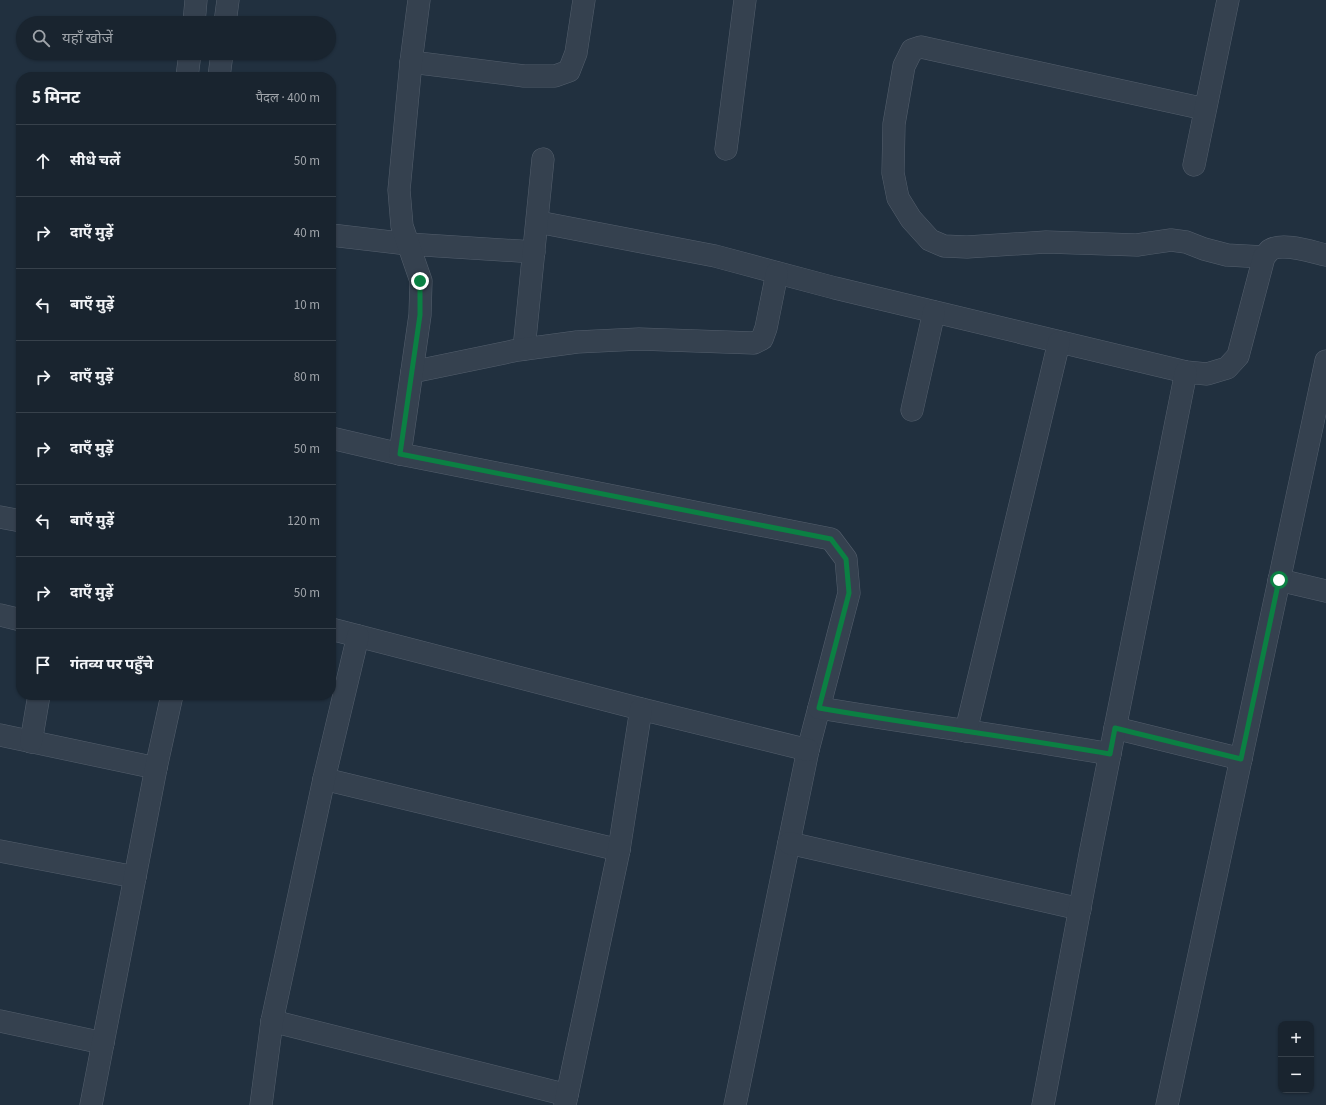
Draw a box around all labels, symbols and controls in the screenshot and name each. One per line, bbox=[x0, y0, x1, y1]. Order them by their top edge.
search box bbox=[16, 16, 336, 60]
icon: search bbox=[30, 27, 52, 49]
text: यहाँ खोजें bbox=[62, 28, 113, 49]
text: 5 मिनट bbox=[32, 86, 80, 110]
text: पैदल · 400 m bbox=[256, 89, 320, 107]
icon: ahead bbox=[32, 150, 54, 172]
text: सीधे चलें bbox=[70, 150, 120, 171]
text: 50 m bbox=[294, 152, 320, 170]
icon: right bbox=[32, 222, 54, 244]
text: दाएँ मुड़ें bbox=[70, 222, 113, 243]
text: 40 m bbox=[294, 224, 320, 242]
route end bbox=[411, 272, 429, 290]
icon: left bbox=[32, 294, 54, 316]
text: बाएँ मुड़ें bbox=[70, 294, 114, 315]
text: 10 m bbox=[294, 296, 320, 314]
icon: right bbox=[32, 366, 54, 388]
text: दाएँ मुड़ें bbox=[70, 366, 113, 387]
text: 80 m bbox=[294, 368, 320, 386]
icon: right bbox=[32, 438, 54, 460]
text: दाएँ मुड़ें bbox=[70, 438, 113, 459]
text: 50 m bbox=[294, 440, 320, 458]
icon: left bbox=[32, 510, 54, 532]
text: बाएँ मुड़ें bbox=[70, 510, 114, 531]
text: 120 m bbox=[287, 512, 320, 530]
route start bbox=[1270, 571, 1288, 589]
icon: right bbox=[32, 582, 54, 604]
text: दाएँ मुड़ें bbox=[70, 582, 113, 603]
text: 50 m bbox=[294, 584, 320, 602]
icon: arrive bbox=[32, 654, 54, 676]
text: गंतव्य पर पहुँचे bbox=[70, 654, 153, 675]
map controls bbox=[1278, 1021, 1314, 1093]
button: + bbox=[1278, 1021, 1314, 1057]
button: − bbox=[1278, 1057, 1314, 1093]

